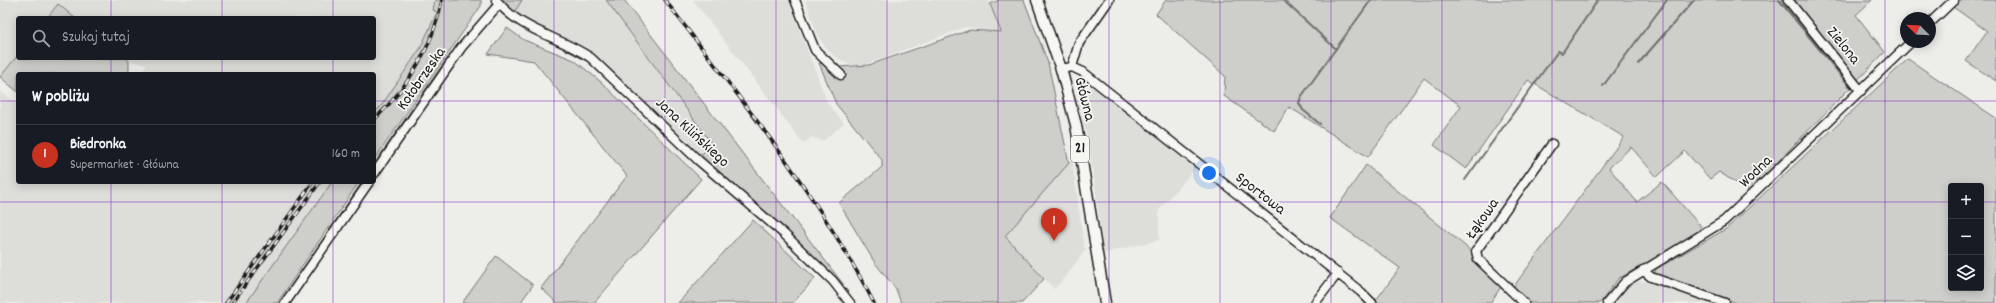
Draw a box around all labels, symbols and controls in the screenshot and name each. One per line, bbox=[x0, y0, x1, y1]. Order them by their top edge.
north arrow bbox=[1900, 12, 1936, 48]
search box bbox=[16, 16, 376, 60]
street label: Zielona bbox=[1821, 22, 1866, 70]
icon: search bbox=[30, 27, 52, 49]
text: Szukaj tutaj bbox=[62, 27, 130, 49]
street label: Kołobrzeska bbox=[392, 42, 452, 115]
street label: Główna bbox=[1067, 75, 1101, 124]
text: W pobliżu bbox=[32, 86, 89, 110]
street label: Jana Kilińskiego bbox=[650, 93, 734, 173]
text: Biedronka bbox=[70, 134, 126, 156]
road number: 21 bbox=[1071, 136, 1089, 162]
text: 1 bbox=[44, 145, 46, 164]
text: 160 m bbox=[332, 145, 360, 164]
street label: Wodna bbox=[1734, 150, 1778, 194]
text: Supermarket · Główna bbox=[70, 156, 179, 175]
your location bbox=[1199, 163, 1219, 183]
street label: Sportowa bbox=[1230, 167, 1290, 221]
map controls bbox=[1948, 183, 1984, 291]
button: + bbox=[1948, 183, 1984, 219]
street label: Łąkowa bbox=[1460, 193, 1506, 245]
pin: 1 bbox=[1041, 208, 1067, 241]
button: − bbox=[1948, 219, 1984, 255]
button: layers bbox=[1948, 255, 1984, 291]

